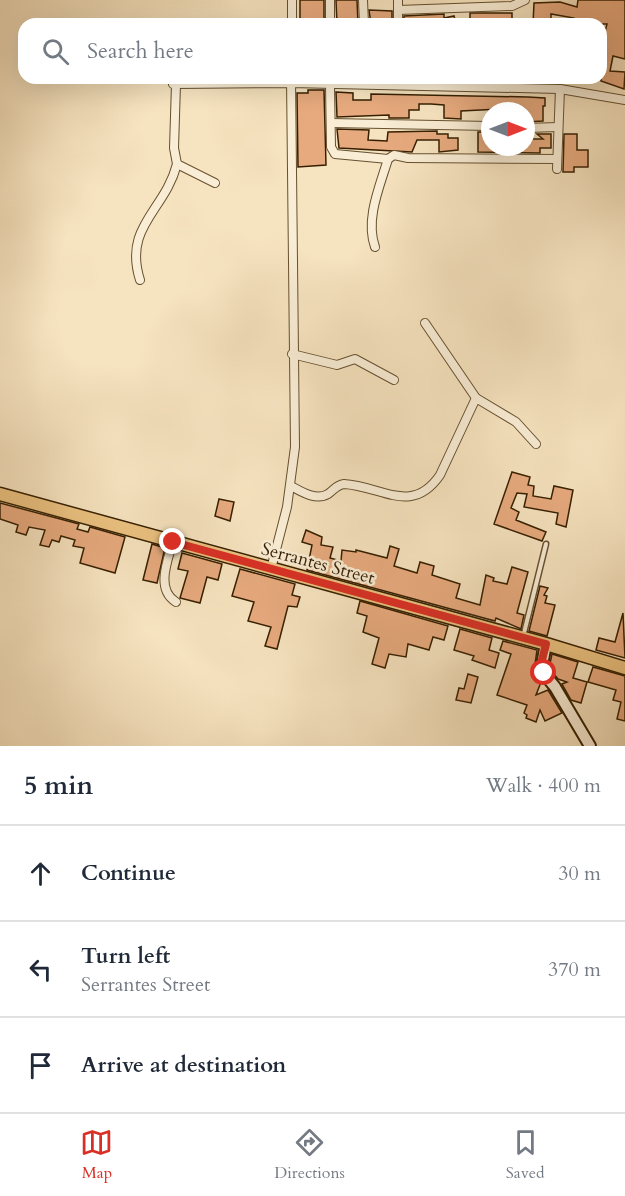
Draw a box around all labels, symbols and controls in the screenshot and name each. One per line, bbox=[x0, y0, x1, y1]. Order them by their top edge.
search box bbox=[18, 18, 607, 84]
icon: search bbox=[39, 35, 72, 68]
text: Search here bbox=[87, 36, 194, 66]
north arrow bbox=[481, 102, 535, 156]
route end bbox=[159, 528, 185, 554]
street label: Serrantes Street bbox=[258, 536, 378, 591]
route start bbox=[530, 659, 556, 685]
text: 5 min bbox=[24, 768, 93, 803]
text: Walk · 400 m bbox=[486, 772, 601, 799]
icon: ahead bbox=[24, 857, 57, 890]
text: Continue bbox=[81, 858, 176, 888]
text: 30 m bbox=[558, 860, 601, 887]
text: Turn left bbox=[81, 941, 170, 971]
icon: left bbox=[24, 953, 57, 986]
text: 370 m bbox=[548, 956, 601, 983]
text: Serrantes Street bbox=[81, 971, 210, 998]
icon: arrive bbox=[24, 1049, 57, 1082]
text: Arrive at destination bbox=[81, 1050, 286, 1080]
tab: Map bbox=[80, 1126, 113, 1184]
tab: Directions bbox=[274, 1126, 345, 1184]
tab: Saved bbox=[506, 1126, 545, 1184]

